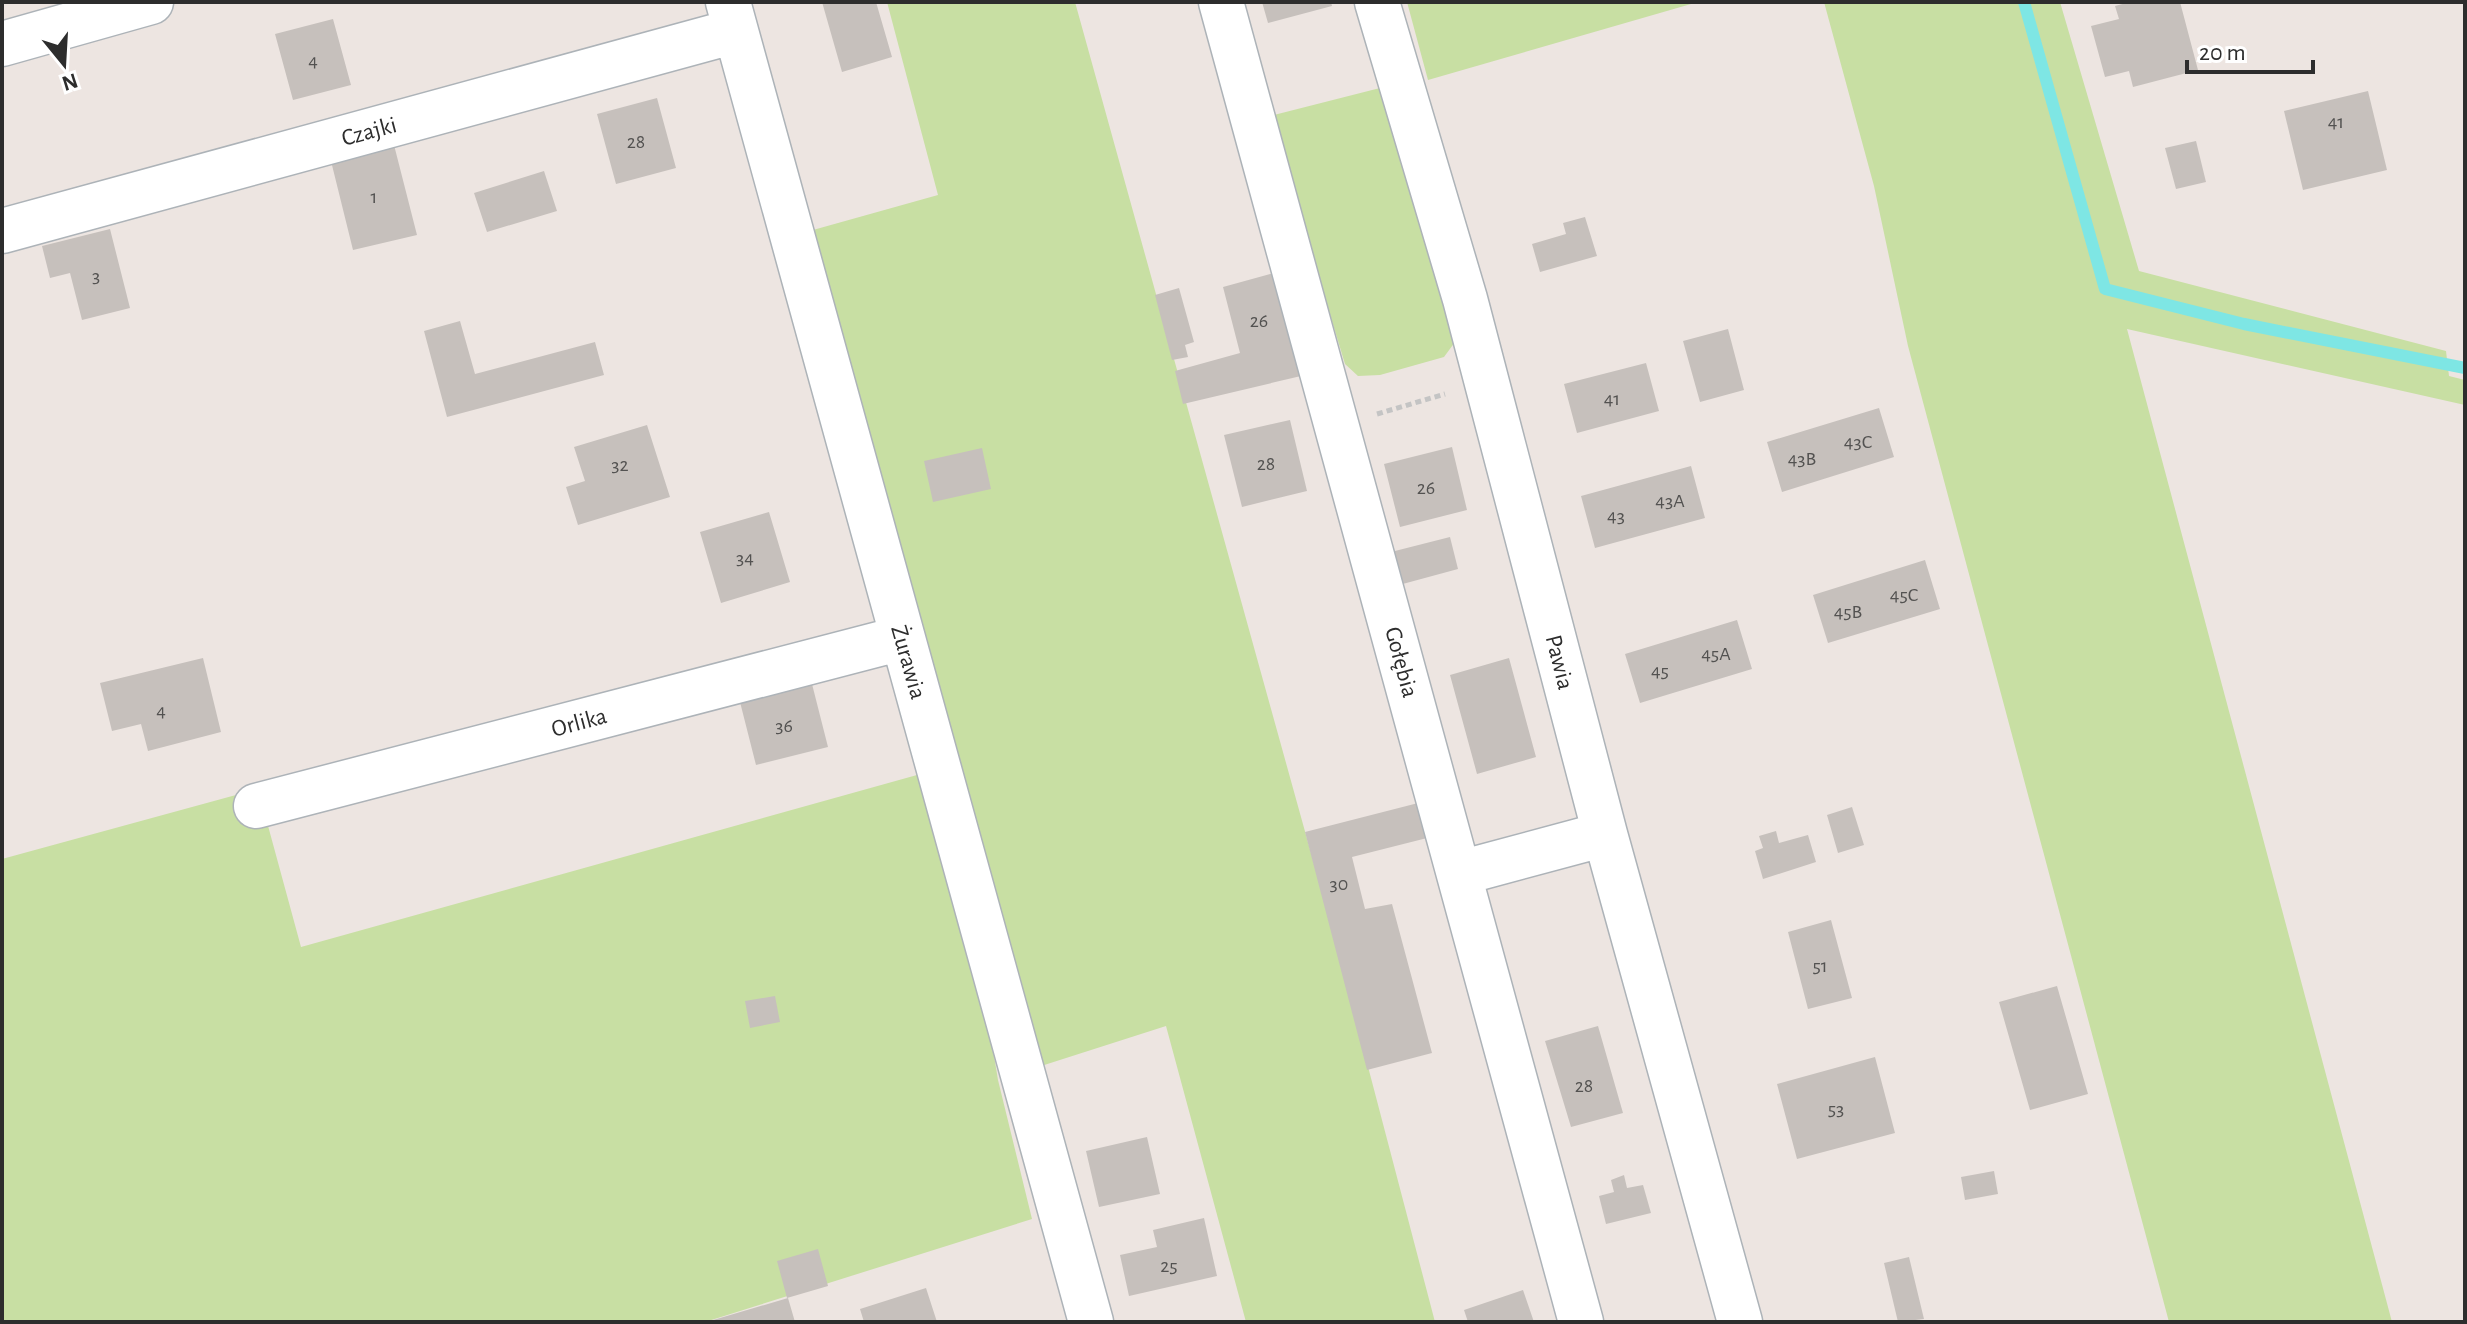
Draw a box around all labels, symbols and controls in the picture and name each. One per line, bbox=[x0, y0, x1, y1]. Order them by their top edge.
north arrow bbox=[24, 24, 104, 104]
scale bar bbox=[2187, 24, 2313, 74]
text: 20 m bbox=[2199, 41, 2246, 65]
house number: 4 bbox=[308, 51, 318, 71]
text: N bbox=[59, 69, 81, 95]
house number: 41 bbox=[2328, 112, 2344, 132]
street label: Czajki bbox=[339, 113, 399, 151]
house number: 28 bbox=[627, 132, 645, 152]
house number: 1 bbox=[371, 187, 377, 207]
house number: 3 bbox=[92, 266, 100, 286]
house number: 26 bbox=[1250, 311, 1268, 331]
house number: 41 bbox=[1604, 389, 1620, 409]
house number: 43C bbox=[1844, 432, 1872, 452]
house number: 43B bbox=[1788, 449, 1816, 469]
house number: 28 bbox=[1257, 454, 1275, 474]
house number: 32 bbox=[611, 455, 629, 475]
house number: 26 bbox=[1417, 478, 1435, 498]
house number: 43A bbox=[1655, 491, 1685, 511]
house number: 43 bbox=[1607, 506, 1625, 526]
house number: 34 bbox=[736, 548, 754, 568]
house number: 45C bbox=[1890, 585, 1918, 605]
house number: 45B bbox=[1834, 602, 1862, 622]
street label: Żurawia bbox=[886, 622, 931, 702]
street label: Gołębia bbox=[1380, 624, 1422, 700]
street label: Pawia bbox=[1541, 632, 1577, 692]
house number: 45A bbox=[1701, 644, 1731, 664]
house number: 45 bbox=[1651, 661, 1669, 681]
house number: 4 bbox=[156, 701, 166, 721]
street label: Orlika bbox=[549, 704, 610, 742]
house number: 36 bbox=[775, 716, 793, 736]
house number: 30 bbox=[1330, 874, 1348, 894]
house number: 51 bbox=[1812, 956, 1828, 976]
house number: 28 bbox=[1575, 1076, 1593, 1096]
house number: 53 bbox=[1828, 1099, 1844, 1119]
house number: 25 bbox=[1160, 1256, 1178, 1276]

